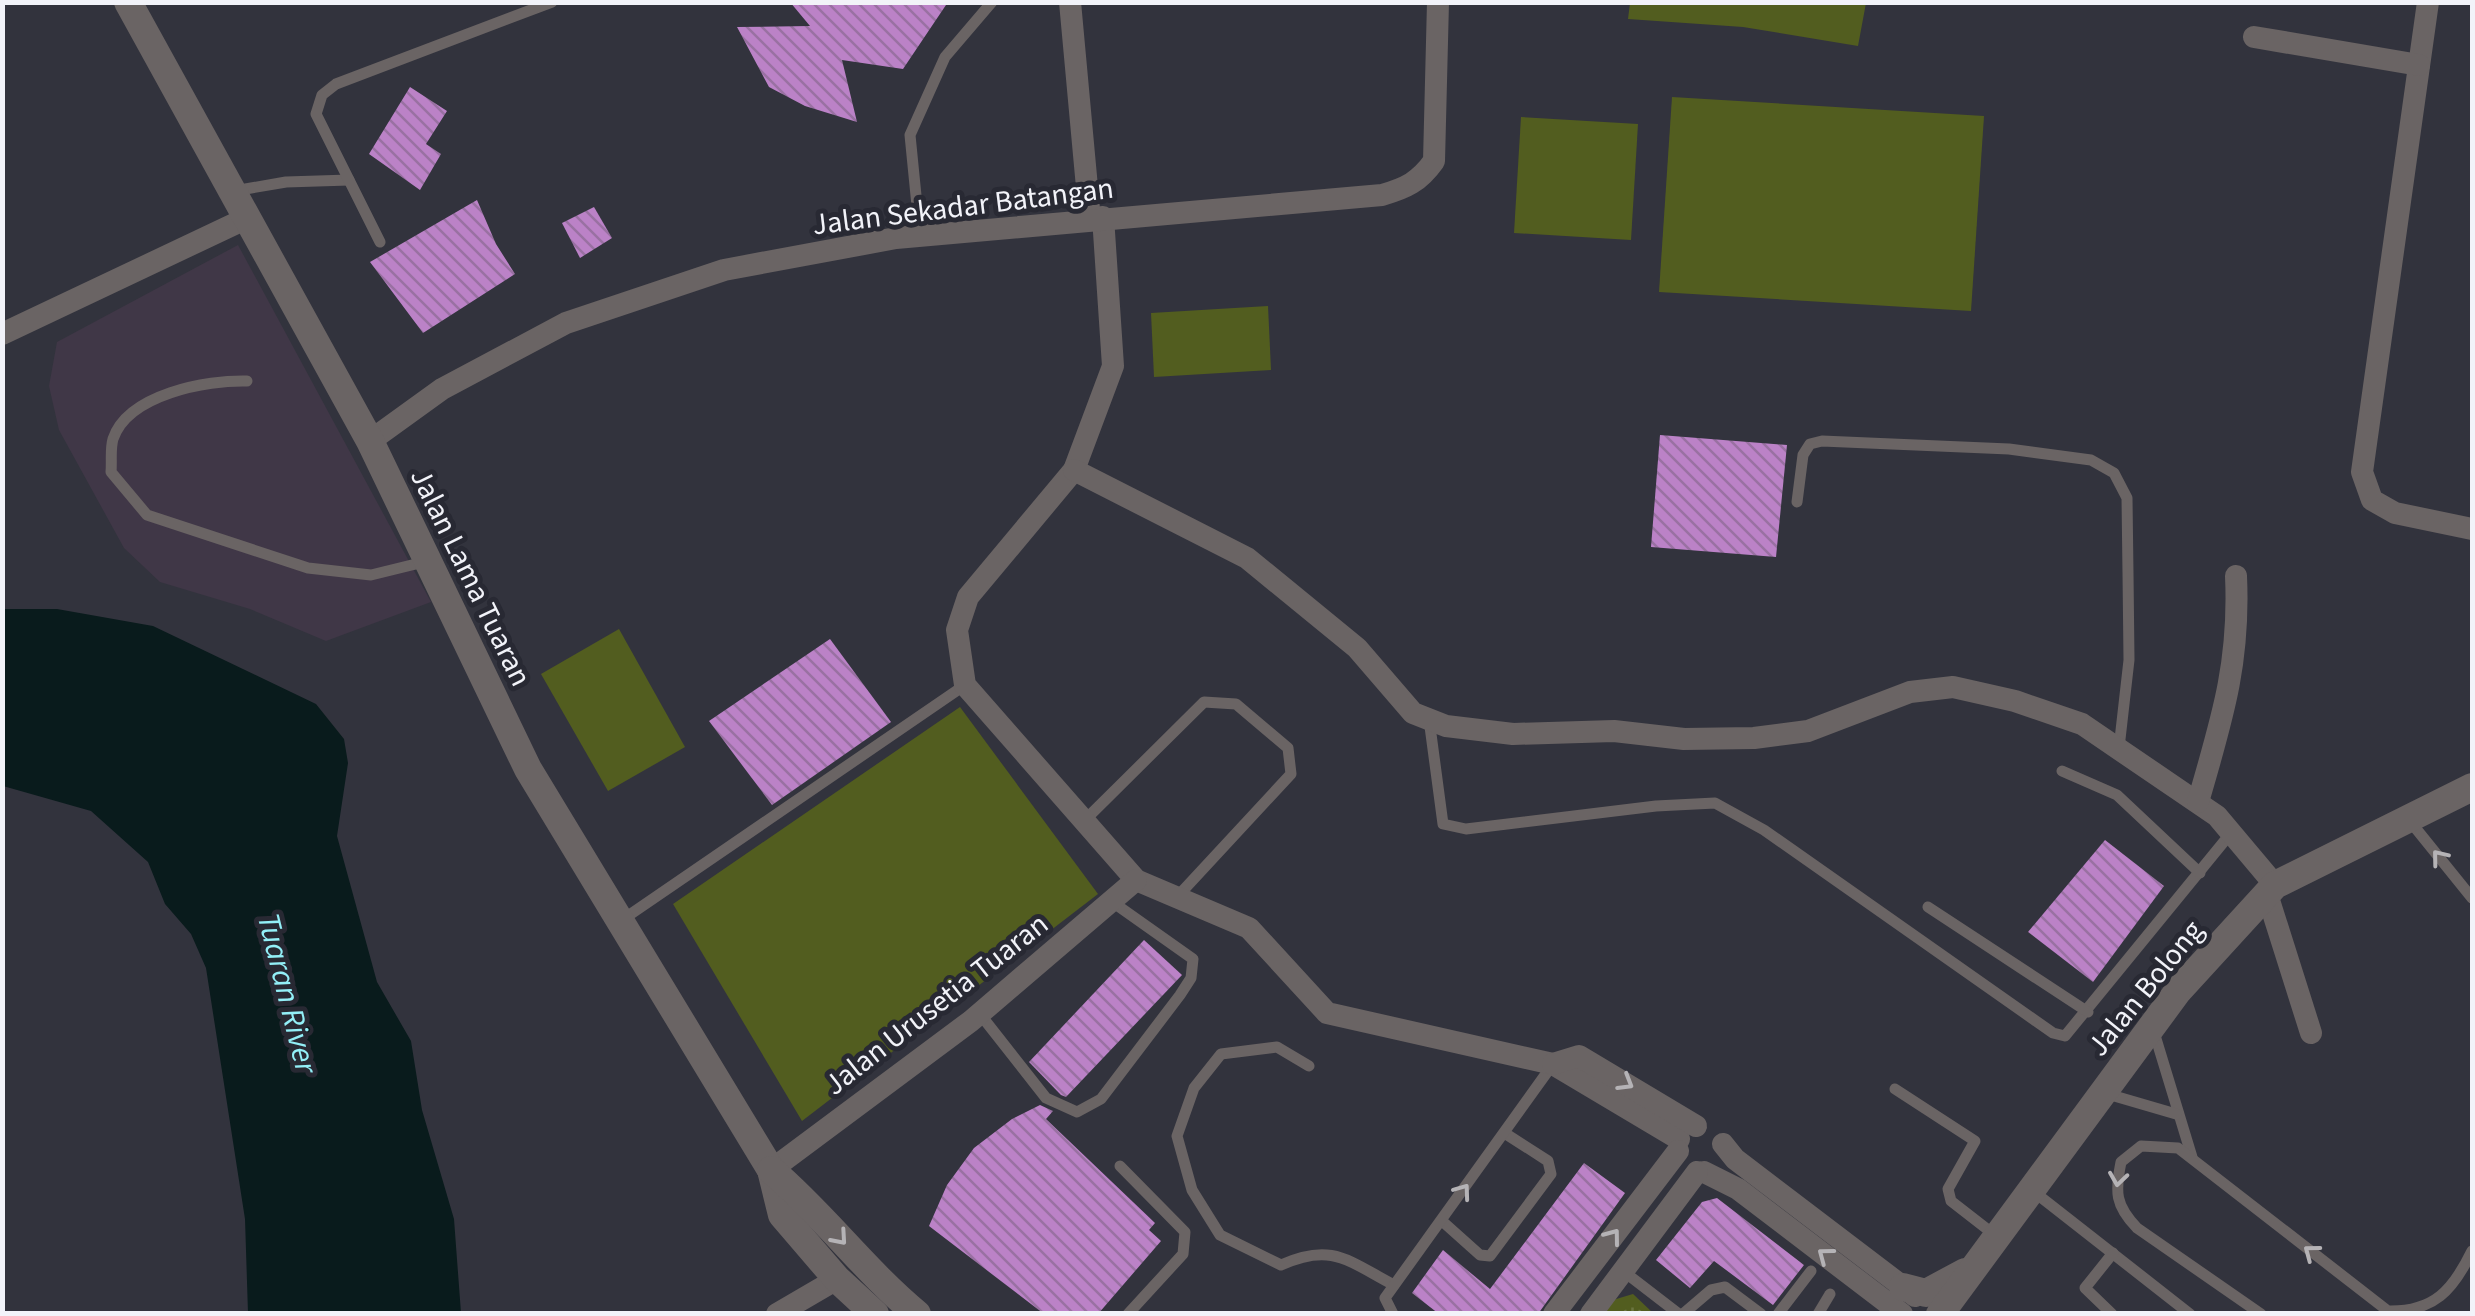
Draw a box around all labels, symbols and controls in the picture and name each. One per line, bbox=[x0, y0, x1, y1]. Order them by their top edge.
street label: Jalan Sekadar Batangan bbox=[810, 167, 1116, 246]
street label: Jalan Lama Tuaran bbox=[399, 461, 542, 693]
one-way arrow bbox=[2433, 851, 2451, 869]
street label: Jalan Urusetia Tuaran bbox=[815, 903, 1057, 1106]
water label: Tuaran River bbox=[245, 908, 330, 1080]
street label: Jalan Bolong bbox=[2077, 911, 2214, 1066]
one-way arrow bbox=[1615, 1071, 1633, 1090]
one-way arrow bbox=[2109, 1171, 2130, 1188]
one-way arrow bbox=[1451, 1184, 1470, 1203]
one-way arrow bbox=[829, 1226, 847, 1245]
one-way arrow bbox=[1602, 1229, 1619, 1247]
one-way arrow bbox=[2304, 1246, 2322, 1264]
one-way arrow bbox=[1818, 1249, 1836, 1266]

